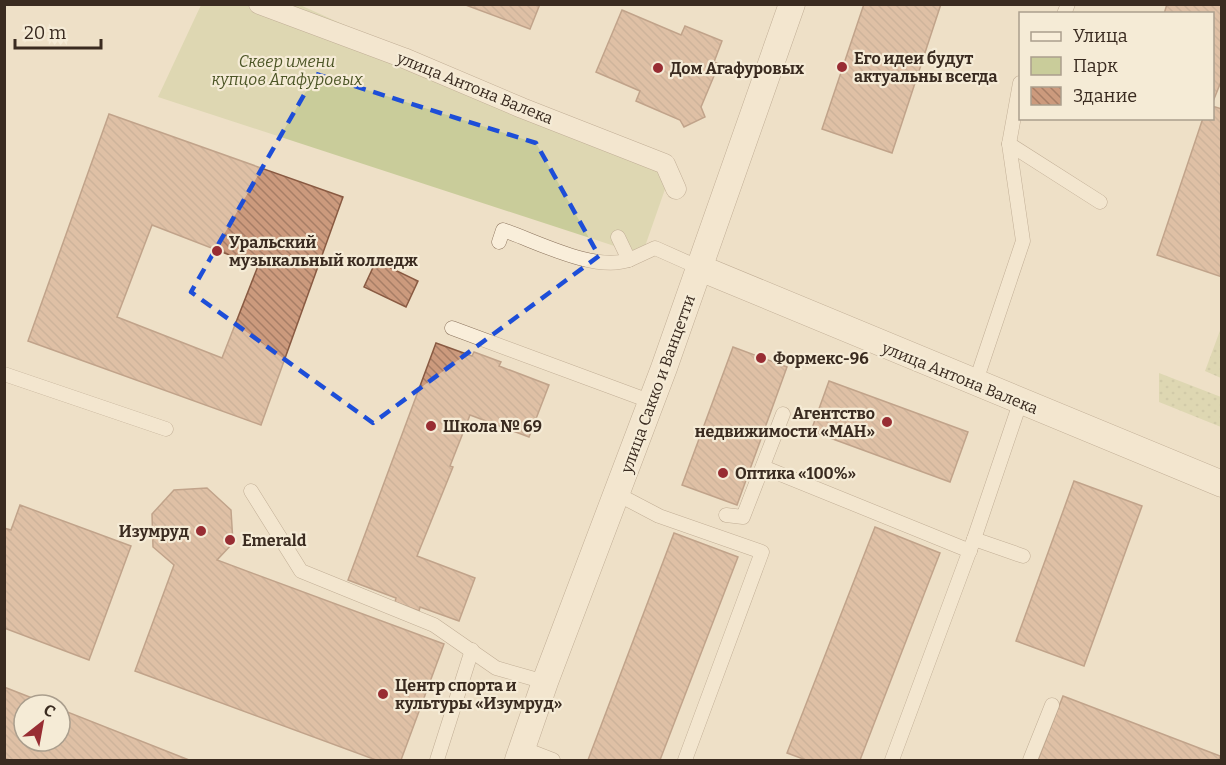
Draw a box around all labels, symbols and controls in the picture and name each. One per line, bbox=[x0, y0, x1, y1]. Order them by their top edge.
scale bar bbox=[15, 12, 100, 50]
legend bbox=[1019, 12, 1214, 120]
text: 20 m bbox=[24, 22, 66, 44]
text: Улица bbox=[1073, 25, 1128, 47]
street label: улица Антона Валека bbox=[393, 48, 556, 128]
place label: Его идеи будут актуальны всегда bbox=[854, 49, 998, 86]
park label: Сквер имени купцов Агафуровых bbox=[212, 52, 363, 89]
text: Парк bbox=[1073, 55, 1118, 77]
place label: Дом Агафуровых bbox=[670, 59, 804, 78]
marker: Его идеи будут актуальны всегда bbox=[835, 60, 849, 74]
marker: Дом Агафуровых bbox=[651, 61, 665, 75]
text: Здание bbox=[1073, 85, 1137, 107]
place label: Уральский музыкальный колледж bbox=[229, 233, 418, 270]
marker: Уральский музыкальный колледж bbox=[210, 244, 224, 258]
street label: улица Сакко и Ванцетти bbox=[617, 292, 699, 477]
street label: улица Антона Валека bbox=[878, 338, 1041, 418]
place label: Формекс-96 bbox=[773, 349, 869, 368]
marker: Формекс-96 bbox=[754, 351, 768, 365]
place label: Агентство недвижимости «МАН» bbox=[695, 404, 875, 441]
marker: Агентство недвижимости «МАН» bbox=[880, 415, 894, 429]
place label: Школа № 69 bbox=[443, 417, 542, 436]
marker: Школа № 69 bbox=[424, 419, 438, 433]
place label: Оптика «100%» bbox=[735, 464, 856, 483]
marker: Оптика «100%» bbox=[716, 466, 730, 480]
place label: Изумруд bbox=[119, 522, 190, 541]
marker: Изумруд bbox=[194, 524, 208, 538]
place label: Emerald bbox=[242, 531, 307, 550]
marker: Emerald bbox=[223, 533, 237, 547]
place label: Центр спорта и культуры «Изумруд» bbox=[395, 676, 562, 713]
marker: Центр спорта и культуры «Изумруд» bbox=[376, 687, 390, 701]
north arrow bbox=[12, 693, 72, 753]
text: С bbox=[40, 700, 59, 721]

